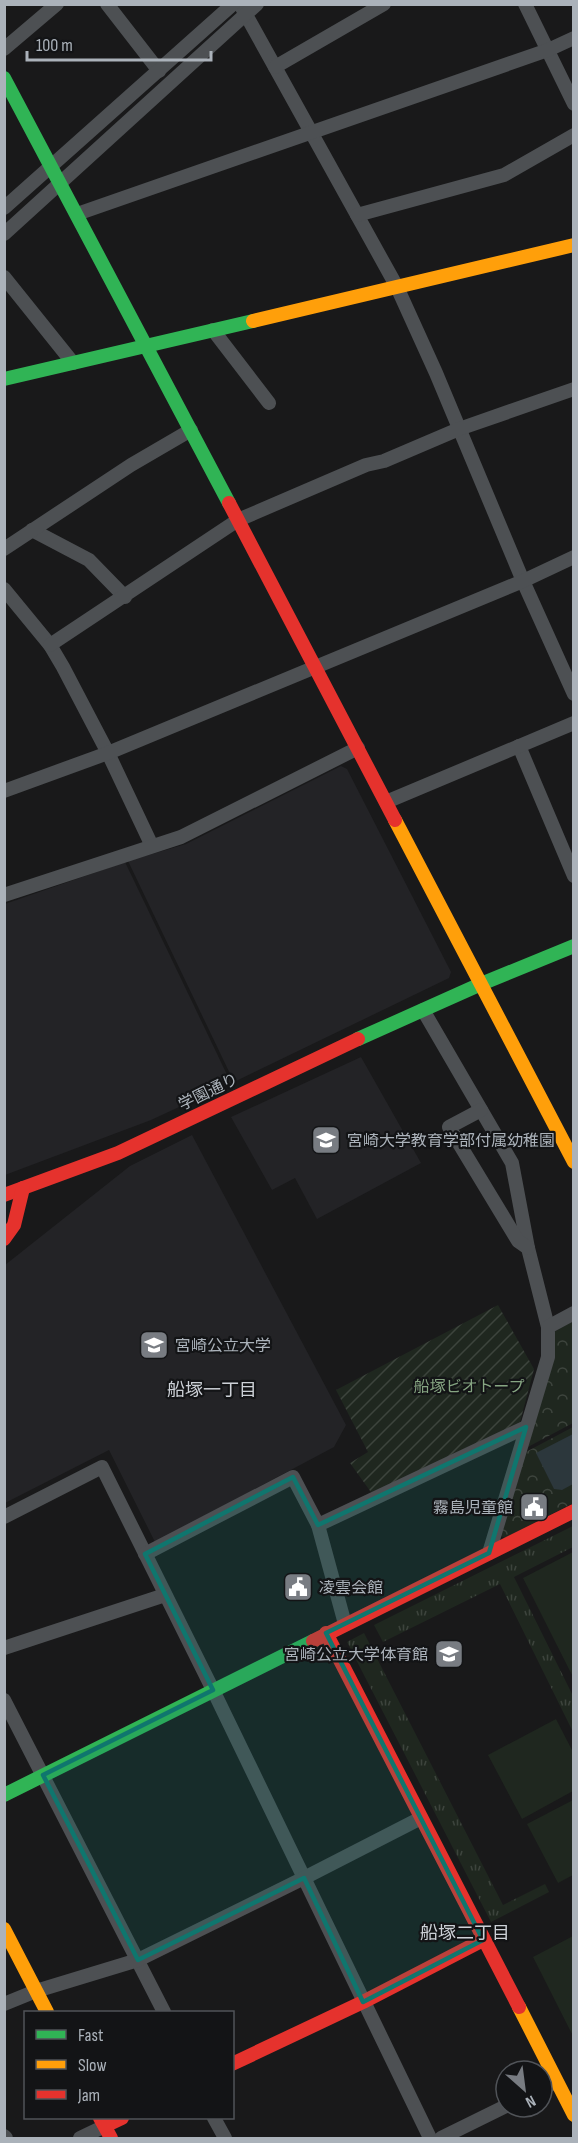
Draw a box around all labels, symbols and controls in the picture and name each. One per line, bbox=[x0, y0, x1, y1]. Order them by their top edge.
scale bar bbox=[27, 24, 212, 62]
text: 100 m bbox=[36, 35, 73, 56]
street label: 学園通り bbox=[176, 1070, 242, 1115]
school or university icon: 宮崎大学教育学部付属幼稚園 bbox=[310, 1124, 342, 1156]
place label: 宮崎大学教育学部付属幼稚園 bbox=[347, 1132, 555, 1151]
school or university icon: 宮崎公立大学 bbox=[138, 1329, 170, 1361]
place label: 宮崎公立大学 bbox=[175, 1337, 271, 1356]
park label: 船塚ビオトープ bbox=[413, 1378, 525, 1397]
district label: 船塚一丁目 bbox=[167, 1380, 257, 1401]
public building icon: 霧島児童館 bbox=[518, 1491, 550, 1523]
place label: 霧島児童館 bbox=[433, 1499, 513, 1518]
public building icon: 凌雲会館 bbox=[282, 1571, 314, 1603]
place label: 凌雲会館 bbox=[319, 1579, 383, 1598]
school or university icon: 宮崎公立大学体育館 bbox=[433, 1638, 465, 1670]
place label: 宮崎公立大学体育館 bbox=[284, 1646, 428, 1665]
district label: 船塚二丁目 bbox=[420, 1923, 510, 1944]
legend bbox=[24, 2011, 234, 2119]
text: Fast bbox=[78, 2025, 104, 2046]
text: Slow bbox=[78, 2055, 107, 2076]
north arrow bbox=[494, 2059, 554, 2119]
text: Jam bbox=[77, 2085, 100, 2106]
text: N bbox=[522, 2091, 539, 2111]

